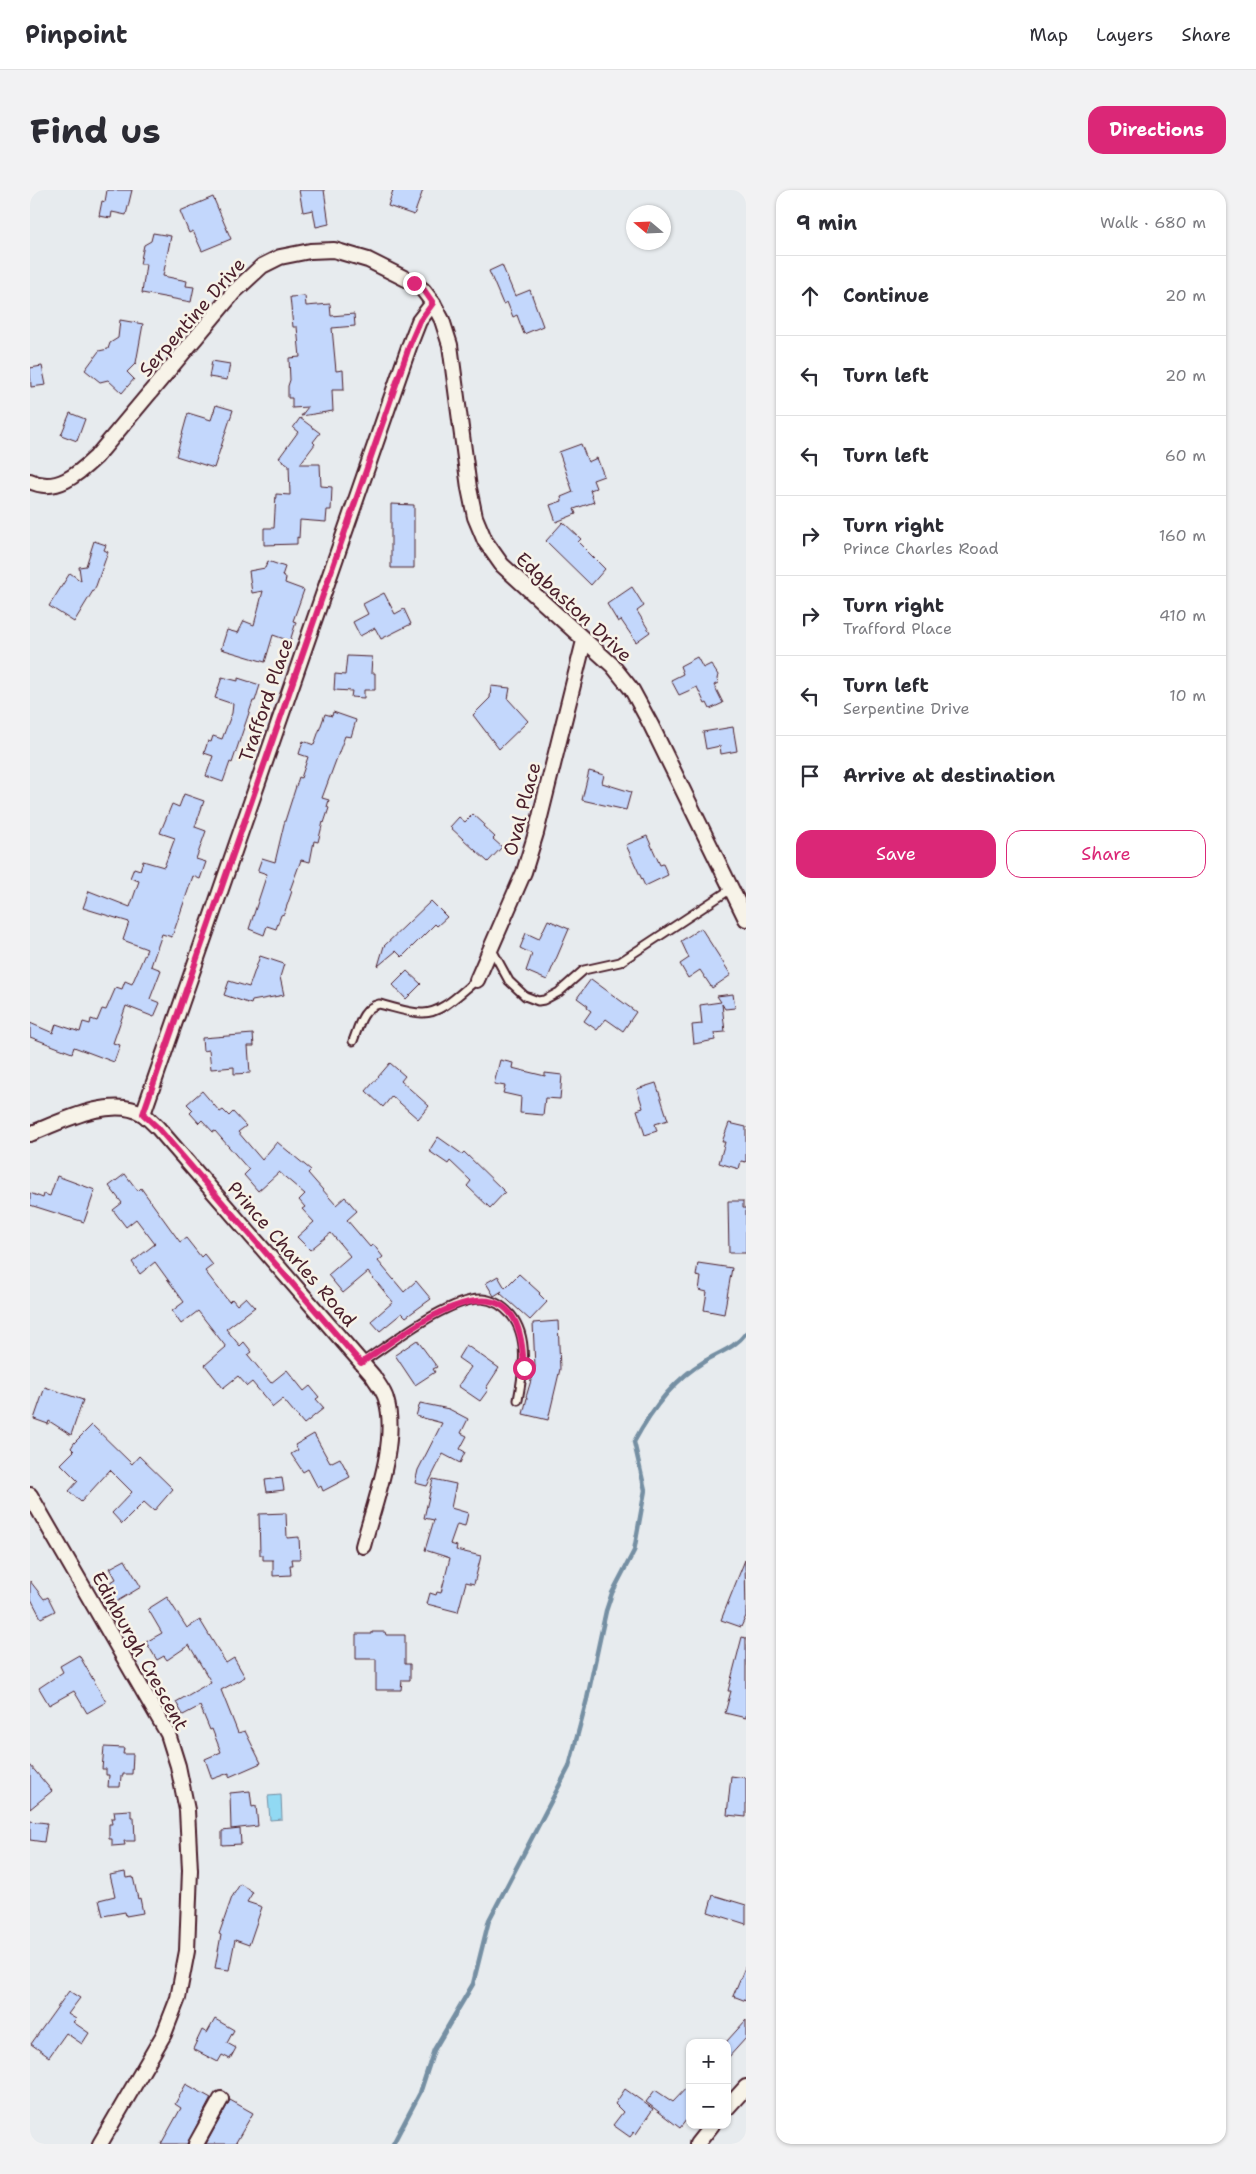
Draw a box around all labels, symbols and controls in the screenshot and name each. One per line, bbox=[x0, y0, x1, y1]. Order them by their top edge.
text: Pinpoint bbox=[25, 19, 127, 51]
text: Map bbox=[1030, 23, 1068, 47]
text: Layers bbox=[1096, 23, 1153, 47]
text: Share bbox=[1181, 23, 1231, 47]
button: Directions bbox=[1088, 106, 1226, 154]
text: Find us bbox=[30, 107, 161, 154]
north arrow bbox=[626, 205, 671, 250]
text: 9 min bbox=[796, 209, 857, 237]
text: Walk · 680 m bbox=[1100, 212, 1206, 233]
street label: Serpentine Drive bbox=[133, 252, 251, 382]
route end bbox=[403, 272, 426, 295]
icon: ahead bbox=[796, 282, 824, 310]
text: Continue bbox=[843, 283, 929, 308]
text: 20 m bbox=[1165, 285, 1206, 306]
icon: left bbox=[796, 362, 824, 390]
text: Turn left bbox=[843, 363, 929, 388]
text: 20 m bbox=[1165, 365, 1206, 386]
icon: left bbox=[796, 442, 824, 470]
text: Turn left bbox=[843, 443, 929, 468]
text: 60 m bbox=[1165, 445, 1206, 466]
text: Turn right bbox=[843, 513, 944, 538]
icon: right bbox=[796, 522, 824, 550]
text: 160 m bbox=[1159, 525, 1206, 546]
text: Prince Charles Road bbox=[843, 538, 999, 559]
street label: Edgbaston Drive bbox=[510, 547, 638, 667]
text: Turn right bbox=[843, 593, 944, 618]
icon: right bbox=[796, 602, 824, 630]
text: 410 m bbox=[1159, 605, 1206, 626]
text: Trafford Place bbox=[843, 618, 952, 639]
street label: Trafford Place bbox=[233, 635, 299, 765]
text: Turn left bbox=[843, 673, 929, 698]
icon: left bbox=[796, 682, 824, 710]
text: 10 m bbox=[1169, 685, 1206, 706]
text: Serpentine Drive bbox=[843, 698, 970, 719]
street label: Oval Place bbox=[498, 759, 546, 859]
icon: arrive bbox=[796, 762, 824, 790]
text: Arrive at destination bbox=[843, 763, 1055, 788]
button: Save bbox=[796, 830, 996, 878]
button: Share bbox=[1006, 830, 1206, 878]
street label: Prince Charles Road bbox=[222, 1176, 362, 1332]
route start bbox=[513, 1357, 536, 1380]
street label: Edinburgh Crescent bbox=[86, 1567, 194, 1735]
map controls bbox=[686, 2039, 731, 2129]
button: + bbox=[686, 2039, 731, 2084]
button: − bbox=[686, 2084, 731, 2129]

